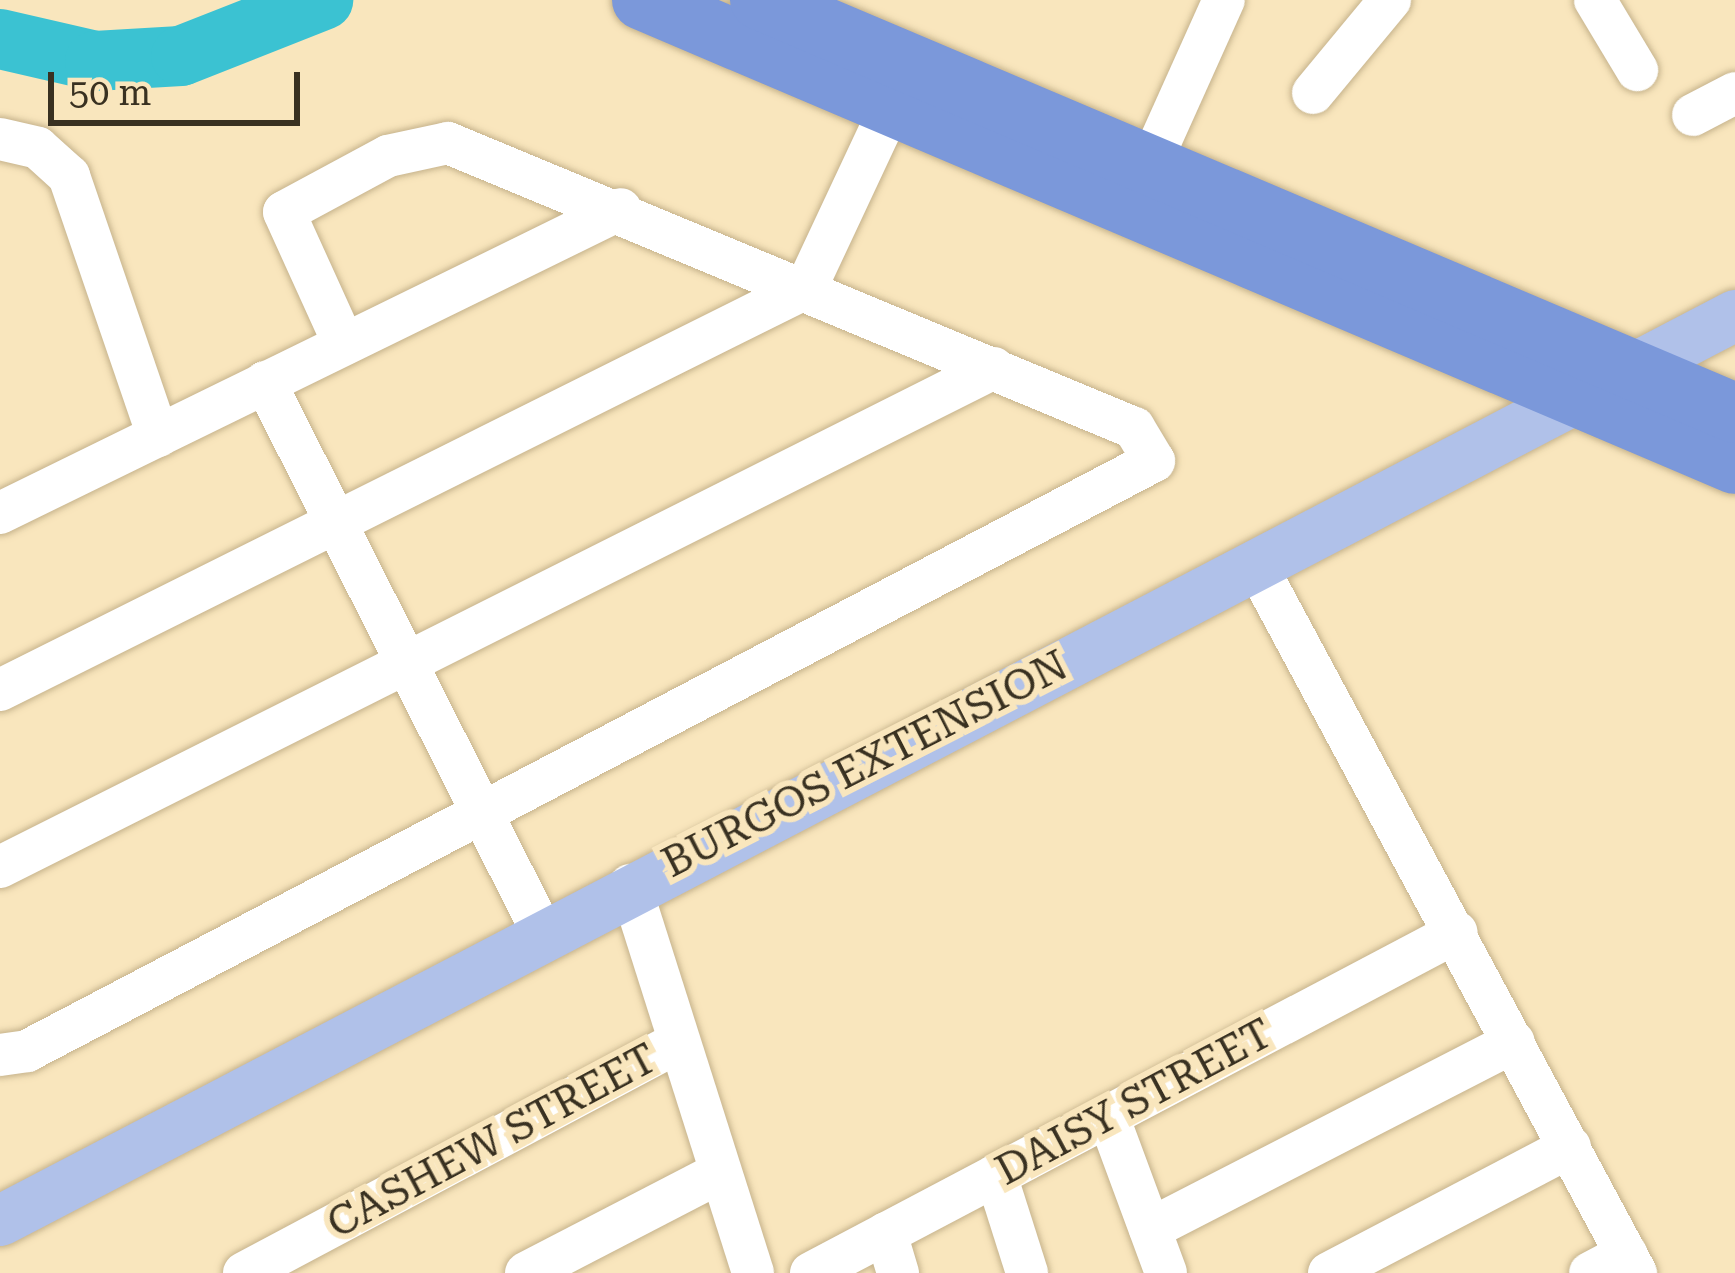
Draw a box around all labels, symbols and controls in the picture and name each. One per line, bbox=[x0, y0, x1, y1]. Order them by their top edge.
scale bar bbox=[54, 48, 306, 122]
text: 50 m bbox=[69, 72, 151, 114]
street label: BURGOS EXTENSION bbox=[654, 640, 1076, 888]
street label: DAISY STREET bbox=[987, 1008, 1281, 1196]
street label: CASHEW STREET bbox=[319, 1033, 665, 1249]

